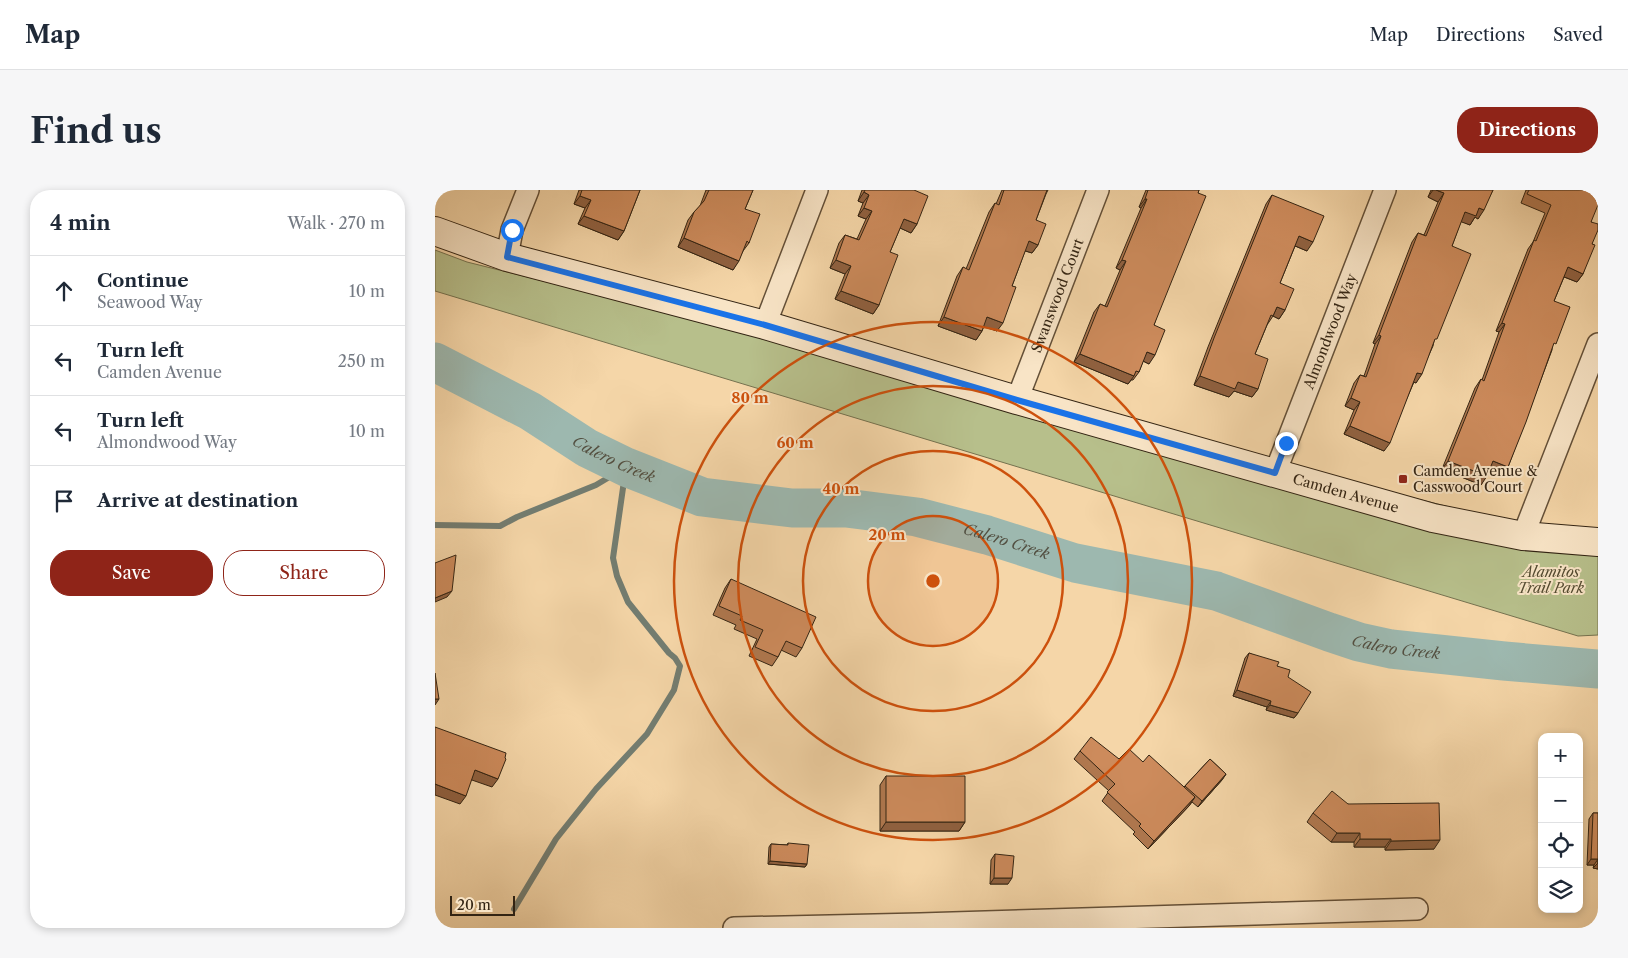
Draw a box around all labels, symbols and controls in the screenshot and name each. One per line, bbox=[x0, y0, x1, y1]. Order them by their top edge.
text: Map bbox=[25, 20, 80, 49]
text: Map bbox=[1369, 24, 1408, 46]
text: Directions bbox=[1436, 24, 1525, 46]
text: Saved bbox=[1553, 24, 1603, 46]
button: Directions bbox=[1457, 107, 1598, 153]
text: Find us bbox=[30, 109, 162, 152]
text: 4 min bbox=[50, 210, 111, 235]
text: Walk · 270 m bbox=[287, 213, 385, 233]
route start bbox=[501, 219, 524, 242]
street label: Swanswood Court bbox=[1027, 236, 1088, 355]
text: Continue bbox=[97, 269, 189, 292]
street label: Almondwood Way bbox=[1299, 271, 1361, 393]
icon: ahead bbox=[50, 277, 78, 305]
text: 10 m bbox=[349, 281, 385, 301]
text: Seawood Way bbox=[97, 292, 202, 312]
text: Turn left bbox=[97, 339, 184, 362]
icon: left bbox=[50, 347, 78, 375]
text: 250 m bbox=[338, 351, 385, 371]
text: Camden Avenue bbox=[97, 362, 222, 382]
text: 80 m bbox=[731, 388, 769, 407]
text: Turn left bbox=[97, 409, 184, 432]
icon: left bbox=[50, 417, 78, 445]
text: 10 m bbox=[349, 421, 385, 441]
water label: Calero Creek bbox=[569, 431, 658, 487]
text: Almondwood Way bbox=[97, 432, 237, 452]
route end bbox=[1275, 432, 1298, 455]
text: 60 m bbox=[776, 433, 814, 452]
place label: Camden Avenue & Casswood Court bbox=[1413, 462, 1538, 496]
street label: Camden Avenue bbox=[1291, 470, 1401, 517]
marker: Camden Avenue & Casswood Court bbox=[1397, 473, 1409, 485]
text: 40 m bbox=[822, 479, 860, 498]
icon: arrive bbox=[50, 487, 78, 515]
text: Arrive at destination bbox=[97, 489, 298, 512]
water label: Calero Creek bbox=[962, 519, 1052, 563]
text: 20 m bbox=[868, 525, 906, 544]
button: Save bbox=[50, 550, 213, 596]
button: Share bbox=[223, 550, 385, 596]
park label: Alamitos Trail Park bbox=[1518, 563, 1585, 597]
centre of rings bbox=[924, 572, 942, 590]
water label: Calero Creek bbox=[1350, 630, 1441, 663]
map controls bbox=[1538, 733, 1583, 913]
button: + bbox=[1538, 733, 1583, 778]
button: − bbox=[1538, 778, 1583, 823]
button: locate bbox=[1538, 823, 1583, 868]
button: layers bbox=[1538, 868, 1583, 913]
scale bar bbox=[450, 893, 515, 916]
text: 20 m bbox=[457, 896, 491, 914]

